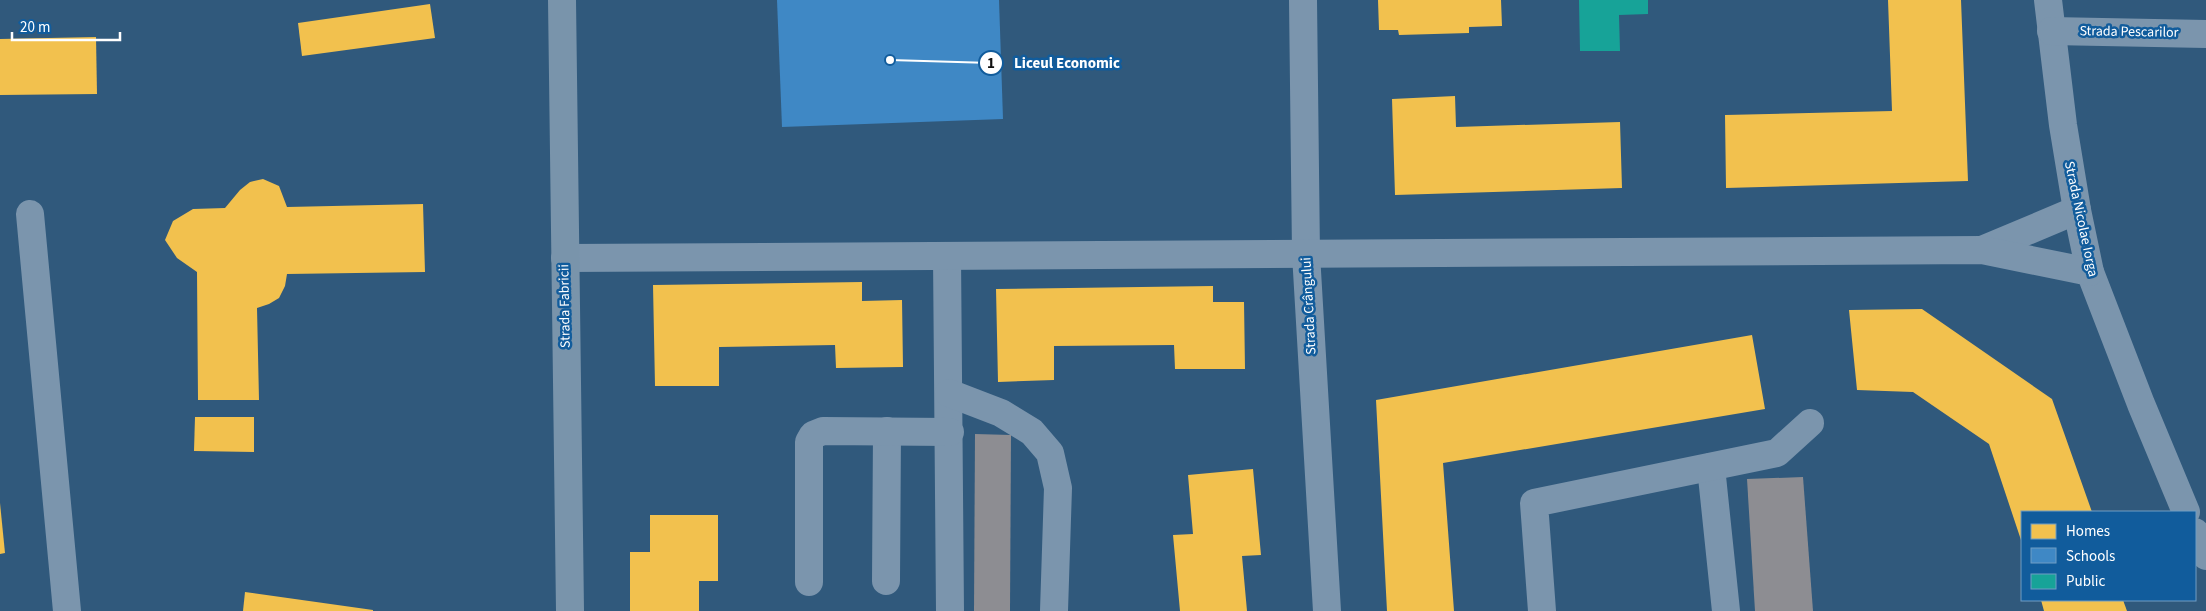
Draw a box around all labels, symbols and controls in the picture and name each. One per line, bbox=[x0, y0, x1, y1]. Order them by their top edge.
scale bar bbox=[12, 10, 120, 42]
text: 20 m bbox=[20, 17, 50, 38]
street label: Strada Pescarilor bbox=[2079, 21, 2179, 43]
callout: Liceul Economic bbox=[979, 48, 1130, 78]
text: 1 bbox=[987, 53, 995, 74]
text: Liceul Economic bbox=[1014, 53, 1120, 74]
street label: Strada Nicolae Iorga bbox=[2059, 159, 2103, 279]
street label: Strada Crângului bbox=[1296, 257, 1322, 355]
street label: Strada Fabricii bbox=[554, 264, 576, 348]
legend bbox=[2021, 511, 2196, 601]
text: Homes bbox=[2066, 521, 2110, 542]
text: Schools bbox=[2066, 546, 2115, 567]
text: Public bbox=[2066, 571, 2105, 592]

